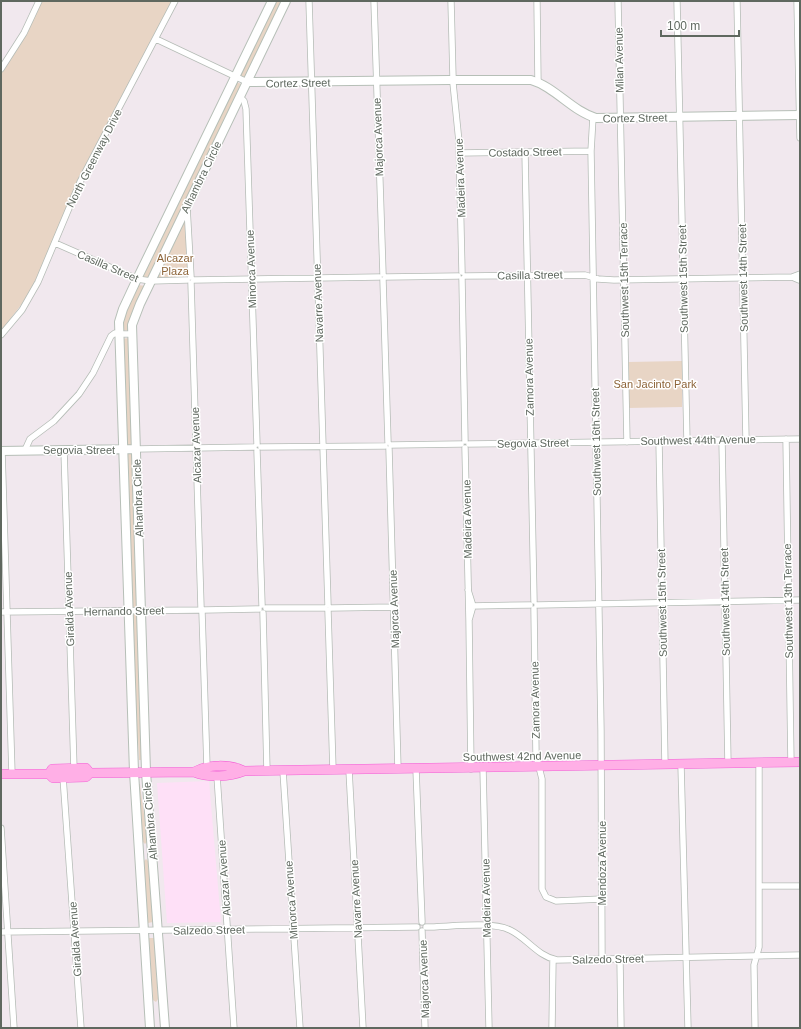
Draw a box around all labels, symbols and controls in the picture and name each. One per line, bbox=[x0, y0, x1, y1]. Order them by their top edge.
scale bar bbox=[661, 12, 739, 38]
text: 100 m bbox=[667, 19, 700, 33]
street label: Milan Avenue bbox=[612, 27, 626, 93]
street label: Cortez Street bbox=[265, 76, 331, 90]
street label: Majorca Avenue bbox=[371, 97, 385, 177]
street label: North Greenway Drive bbox=[64, 107, 124, 209]
street label: Cortez Street bbox=[602, 111, 668, 125]
street label: Madeira Avenue bbox=[453, 138, 467, 218]
street label: Alhambra Circle bbox=[178, 139, 224, 215]
street label: Costado Street bbox=[488, 145, 562, 159]
street label: Southwest 15th Terrace bbox=[617, 222, 631, 338]
street label: Southwest 14th Street bbox=[736, 224, 750, 332]
street label: Southwest 15th Street bbox=[676, 225, 690, 333]
street label: Minorca Avenue bbox=[244, 229, 258, 309]
street label: Casilla Street bbox=[76, 248, 140, 284]
park label: Alcazar Plaza bbox=[157, 252, 194, 277]
street label: Navarre Avenue bbox=[311, 263, 325, 343]
street label: Casilla Street bbox=[497, 268, 563, 282]
street label: Zamora Avenue bbox=[522, 338, 536, 416]
park label: San Jacinto Park bbox=[613, 378, 697, 390]
street label: Southwest 16th Street bbox=[589, 388, 603, 496]
street label: Alcazar Avenue bbox=[189, 407, 203, 483]
street label: Southwest 44th Avenue bbox=[640, 433, 756, 447]
street label: Segovia Street bbox=[497, 436, 569, 450]
street label: Segovia Street bbox=[43, 444, 115, 456]
street label: Alhambra Circle bbox=[131, 459, 145, 537]
street label: Madeira Avenue bbox=[460, 479, 474, 559]
street label: Southwest 13th Terrace bbox=[781, 543, 795, 659]
street label: Southwest 14th Street bbox=[718, 548, 732, 656]
street label: Southwest 15th Street bbox=[655, 549, 669, 657]
street label: Majorca Avenue bbox=[387, 569, 401, 649]
street label: Giralda Avenue bbox=[62, 571, 76, 647]
street label: Hernando Street bbox=[84, 604, 164, 618]
street label: Zamora Avenue bbox=[528, 661, 542, 739]
street label: Southwest 42nd Avenue bbox=[463, 749, 581, 763]
street label: Alhambra Circle bbox=[141, 782, 159, 860]
street label: Mendoza Avenue bbox=[596, 821, 608, 905]
street label: Alcazar Avenue bbox=[215, 840, 233, 916]
street label: Madeira Avenue bbox=[479, 858, 493, 938]
street label: Navarre Avenue bbox=[348, 859, 364, 939]
street label: Minorca Avenue bbox=[282, 860, 300, 940]
street label: Giralda Avenue bbox=[66, 901, 84, 977]
street label: Salzedo Street bbox=[173, 923, 245, 937]
street label: Majorca Avenue bbox=[417, 939, 431, 1019]
street label: Salzedo Street bbox=[572, 952, 644, 966]

